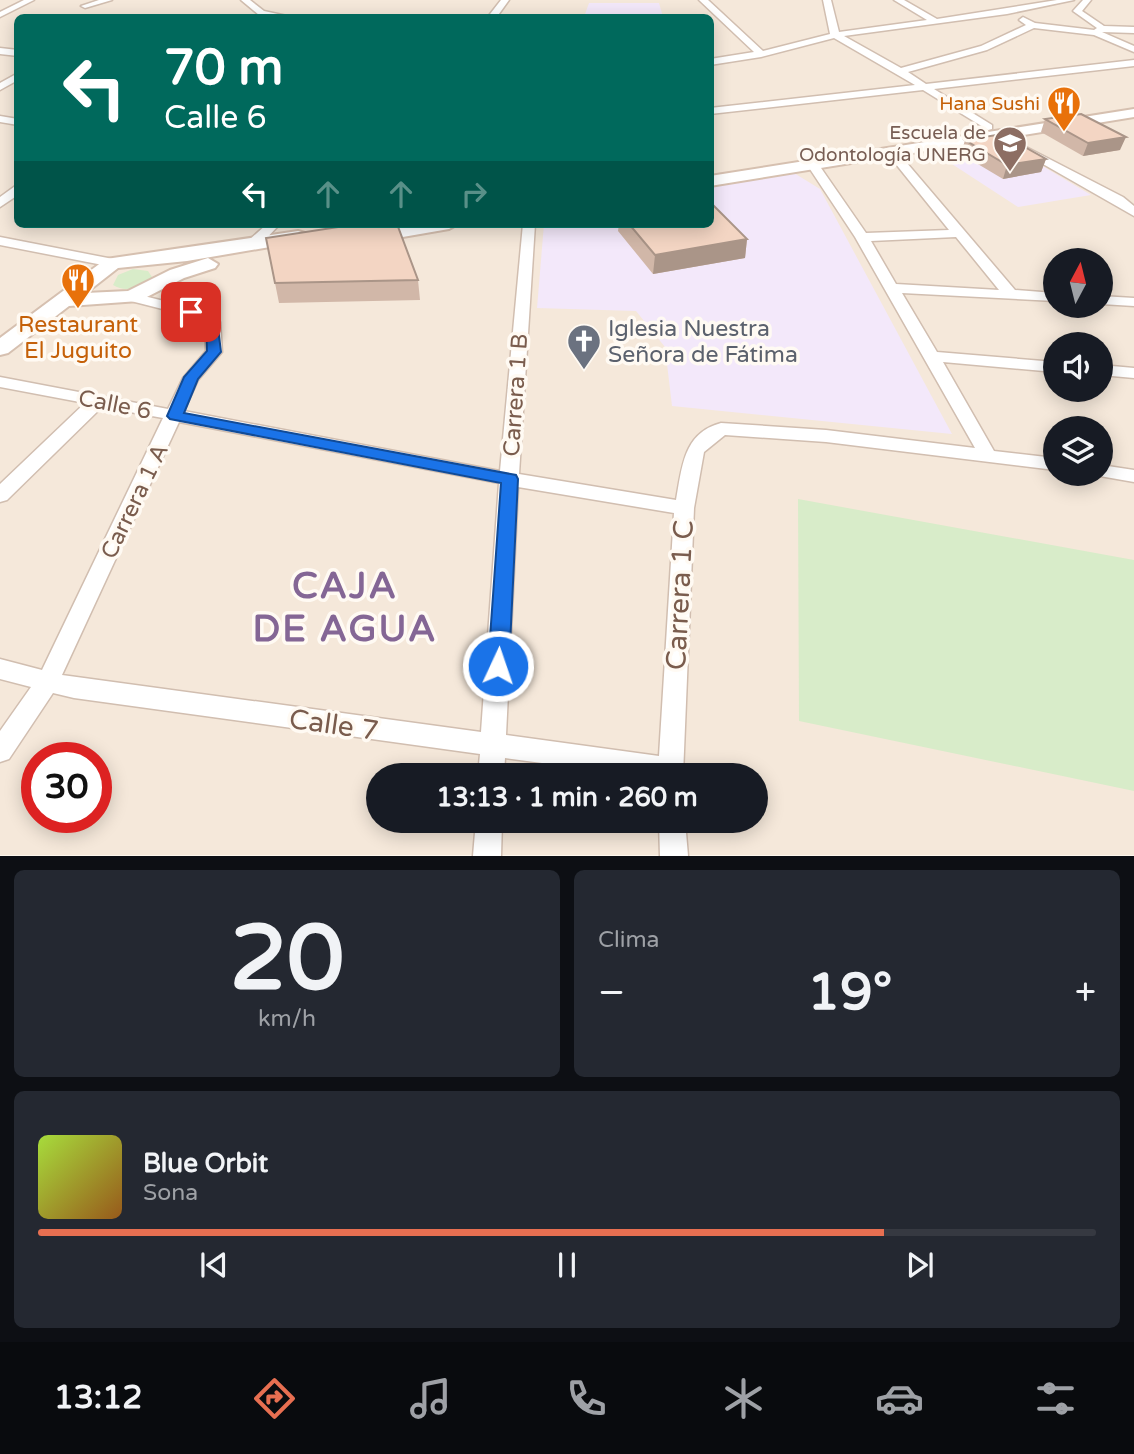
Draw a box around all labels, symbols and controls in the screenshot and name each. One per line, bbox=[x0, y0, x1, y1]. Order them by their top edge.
text: 70 m bbox=[164, 39, 283, 98]
icon: left bbox=[49, 42, 140, 133]
restaurant icon: Hana Sushi bbox=[1045, 84, 1083, 133]
place label: Hana Sushi bbox=[939, 93, 1040, 115]
text: Calle 6 bbox=[164, 99, 267, 137]
place label: Escuela de Odontología UNERG bbox=[799, 122, 986, 166]
school or university icon: Escuela de Odontología UNERG bbox=[991, 124, 1029, 173]
icon: left bbox=[236, 175, 274, 213]
icon: ahead bbox=[309, 175, 347, 213]
icon: ahead bbox=[382, 175, 420, 213]
icon: right bbox=[455, 175, 493, 213]
north arrow bbox=[1043, 248, 1113, 318]
map controls bbox=[1043, 248, 1113, 486]
restaurant icon: Restaurant El Juguito bbox=[59, 261, 97, 310]
pin bbox=[161, 282, 221, 342]
icon: arrive bbox=[172, 293, 210, 331]
place label: Restaurant El Juguito bbox=[18, 311, 138, 365]
place label: Iglesia Nuestra Señora de Fátima bbox=[608, 315, 798, 369]
church icon: Iglesia Nuestra Señora de Fátima bbox=[565, 322, 603, 371]
button: sound bbox=[1043, 332, 1113, 402]
street label: Carrera 1 B bbox=[498, 333, 534, 458]
street label: Calle 6 bbox=[76, 384, 154, 426]
button: layers bbox=[1043, 416, 1113, 486]
street label: Carrera 1 A bbox=[95, 439, 175, 564]
street label: Carrera 1 C bbox=[659, 519, 701, 671]
district label: CAJA DE AGUA bbox=[252, 564, 438, 652]
position arrow bbox=[461, 629, 535, 703]
street label: Calle 7 bbox=[287, 702, 381, 748]
speed limit sign: 30 bbox=[21, 742, 112, 833]
text: 13:13 · 1 min · 260 m bbox=[436, 782, 698, 813]
text: 20 bbox=[230, 904, 344, 1014]
text: Clima bbox=[598, 926, 659, 954]
text: 19° bbox=[807, 961, 892, 1024]
text: − bbox=[598, 970, 625, 1016]
text: + bbox=[1075, 970, 1096, 1016]
text: km/h bbox=[258, 1005, 316, 1033]
text: Blue Orbit bbox=[143, 1148, 268, 1179]
text: Sona bbox=[143, 1179, 198, 1207]
icon: previous bbox=[195, 1246, 233, 1284]
icon: pause bbox=[548, 1246, 586, 1284]
icon: next bbox=[901, 1246, 939, 1284]
icon: directions bbox=[250, 1374, 299, 1423]
icon: music bbox=[406, 1374, 455, 1423]
icon: phone bbox=[562, 1374, 611, 1423]
icon: climate bbox=[719, 1374, 768, 1423]
icon: car bbox=[875, 1374, 924, 1423]
icon: filters bbox=[1031, 1374, 1080, 1423]
text: 13:12 bbox=[54, 1379, 142, 1417]

